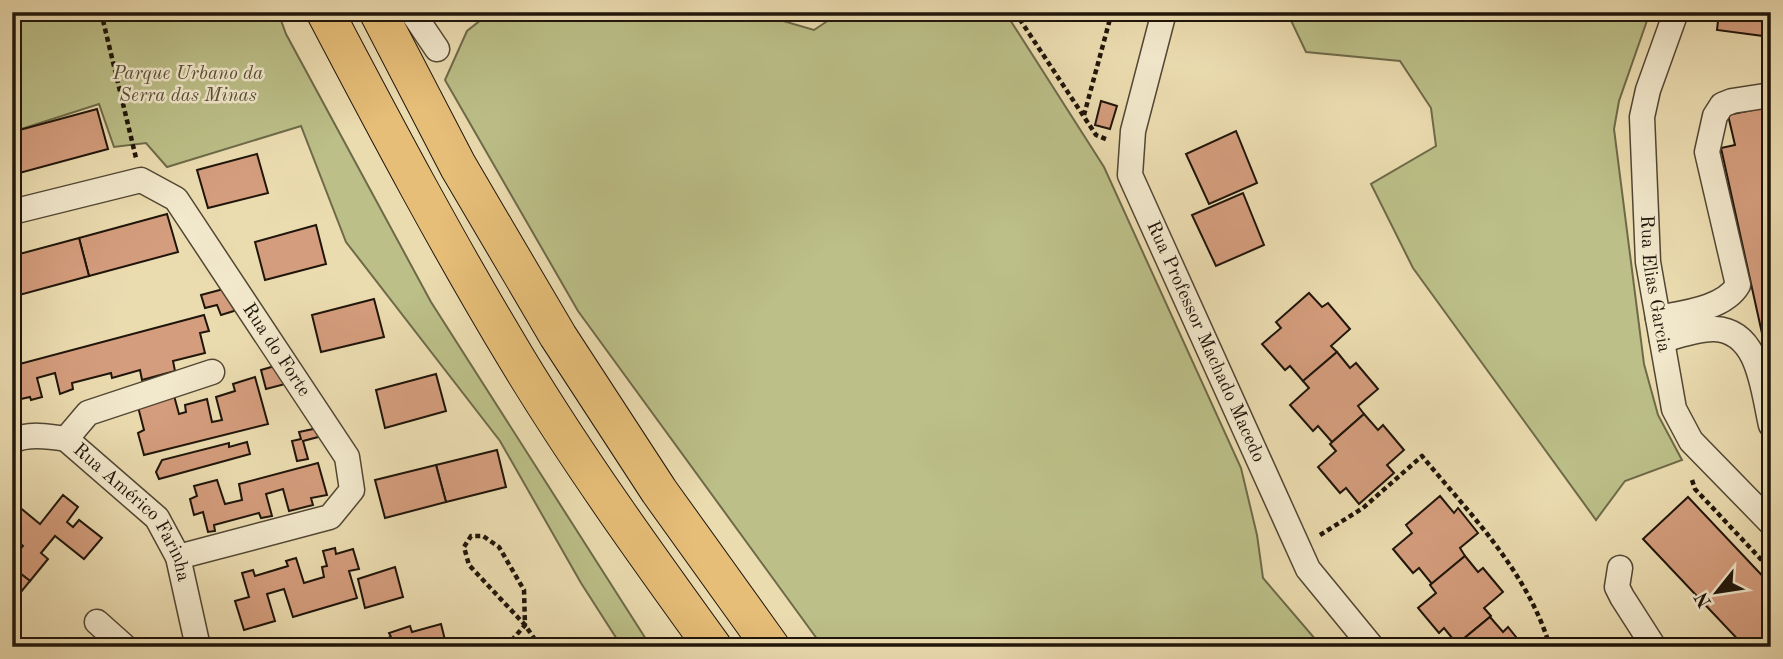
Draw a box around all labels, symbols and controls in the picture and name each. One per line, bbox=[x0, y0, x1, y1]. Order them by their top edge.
park label: Parque Urbano da Serra das Minas bbox=[112, 65, 263, 106]
street label: Rua Elias Garcia bbox=[1637, 215, 1673, 354]
street label: Rua Professor Machado Macedo bbox=[1143, 218, 1268, 465]
street label: Rua do Forte bbox=[239, 300, 314, 400]
street label: Rua Américo Farinha bbox=[69, 440, 193, 584]
north arrow bbox=[1682, 558, 1752, 628]
text: N bbox=[1692, 588, 1716, 610]

